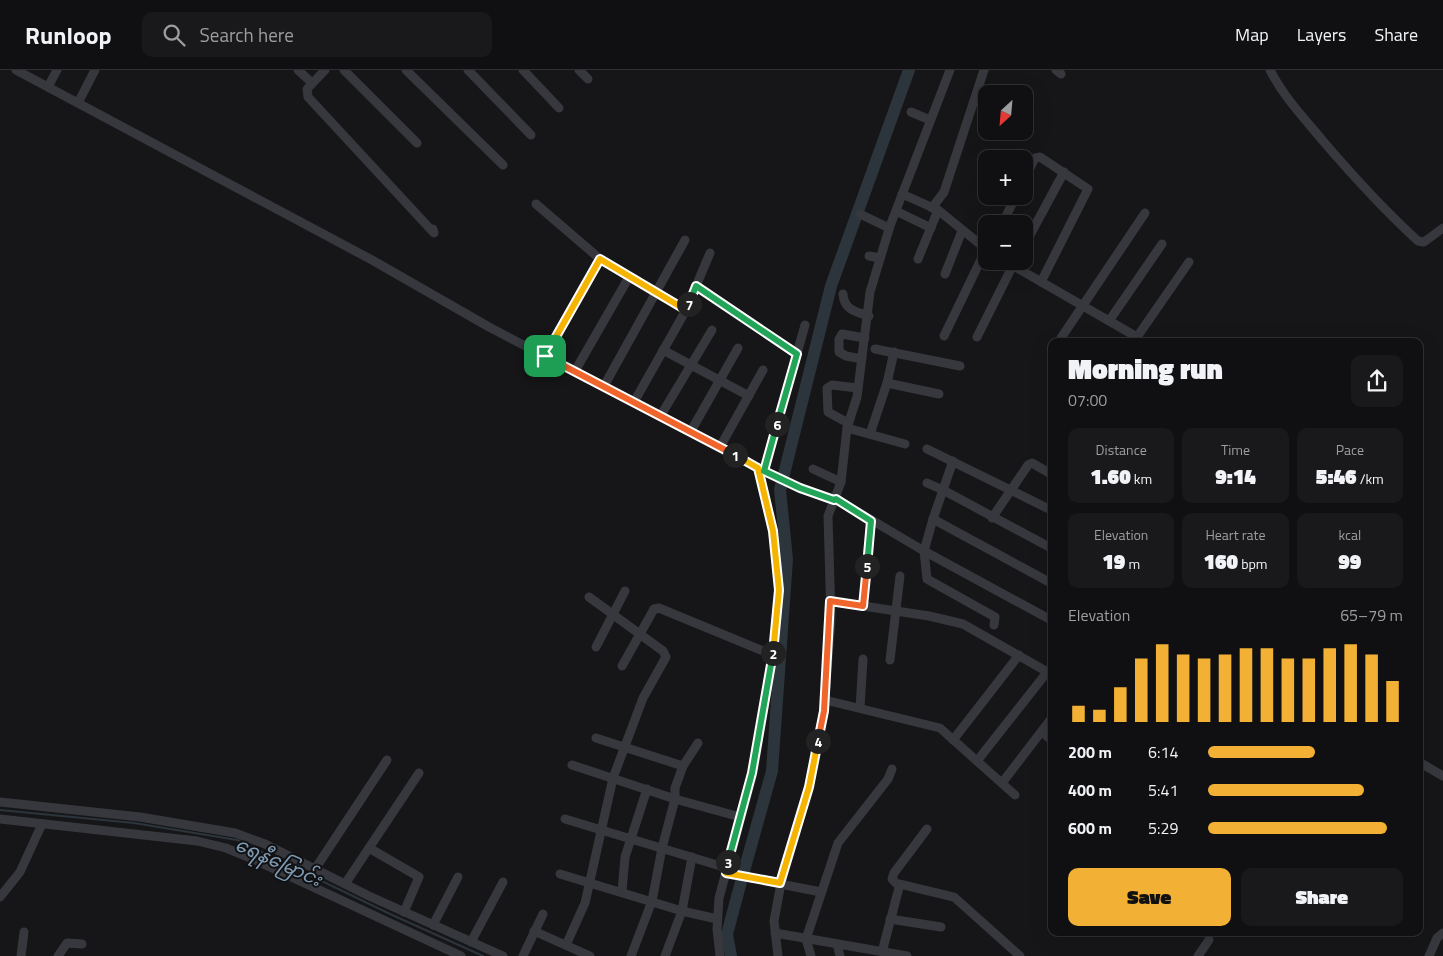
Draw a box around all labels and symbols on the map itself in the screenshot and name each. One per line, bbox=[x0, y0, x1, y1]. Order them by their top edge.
north arrow bbox=[978, 85, 1032, 140]
pin: 7 bbox=[676, 292, 702, 316]
pin bbox=[524, 335, 566, 377]
pin: 6 bbox=[764, 412, 790, 436]
pin: 1 bbox=[722, 442, 748, 468]
pin: 5 bbox=[854, 554, 880, 578]
pin: 2 bbox=[760, 640, 786, 666]
pin: 4 bbox=[806, 728, 830, 754]
water label: ရေနီမြောင်း bbox=[230, 829, 328, 895]
pin: 3 bbox=[716, 850, 740, 874]

